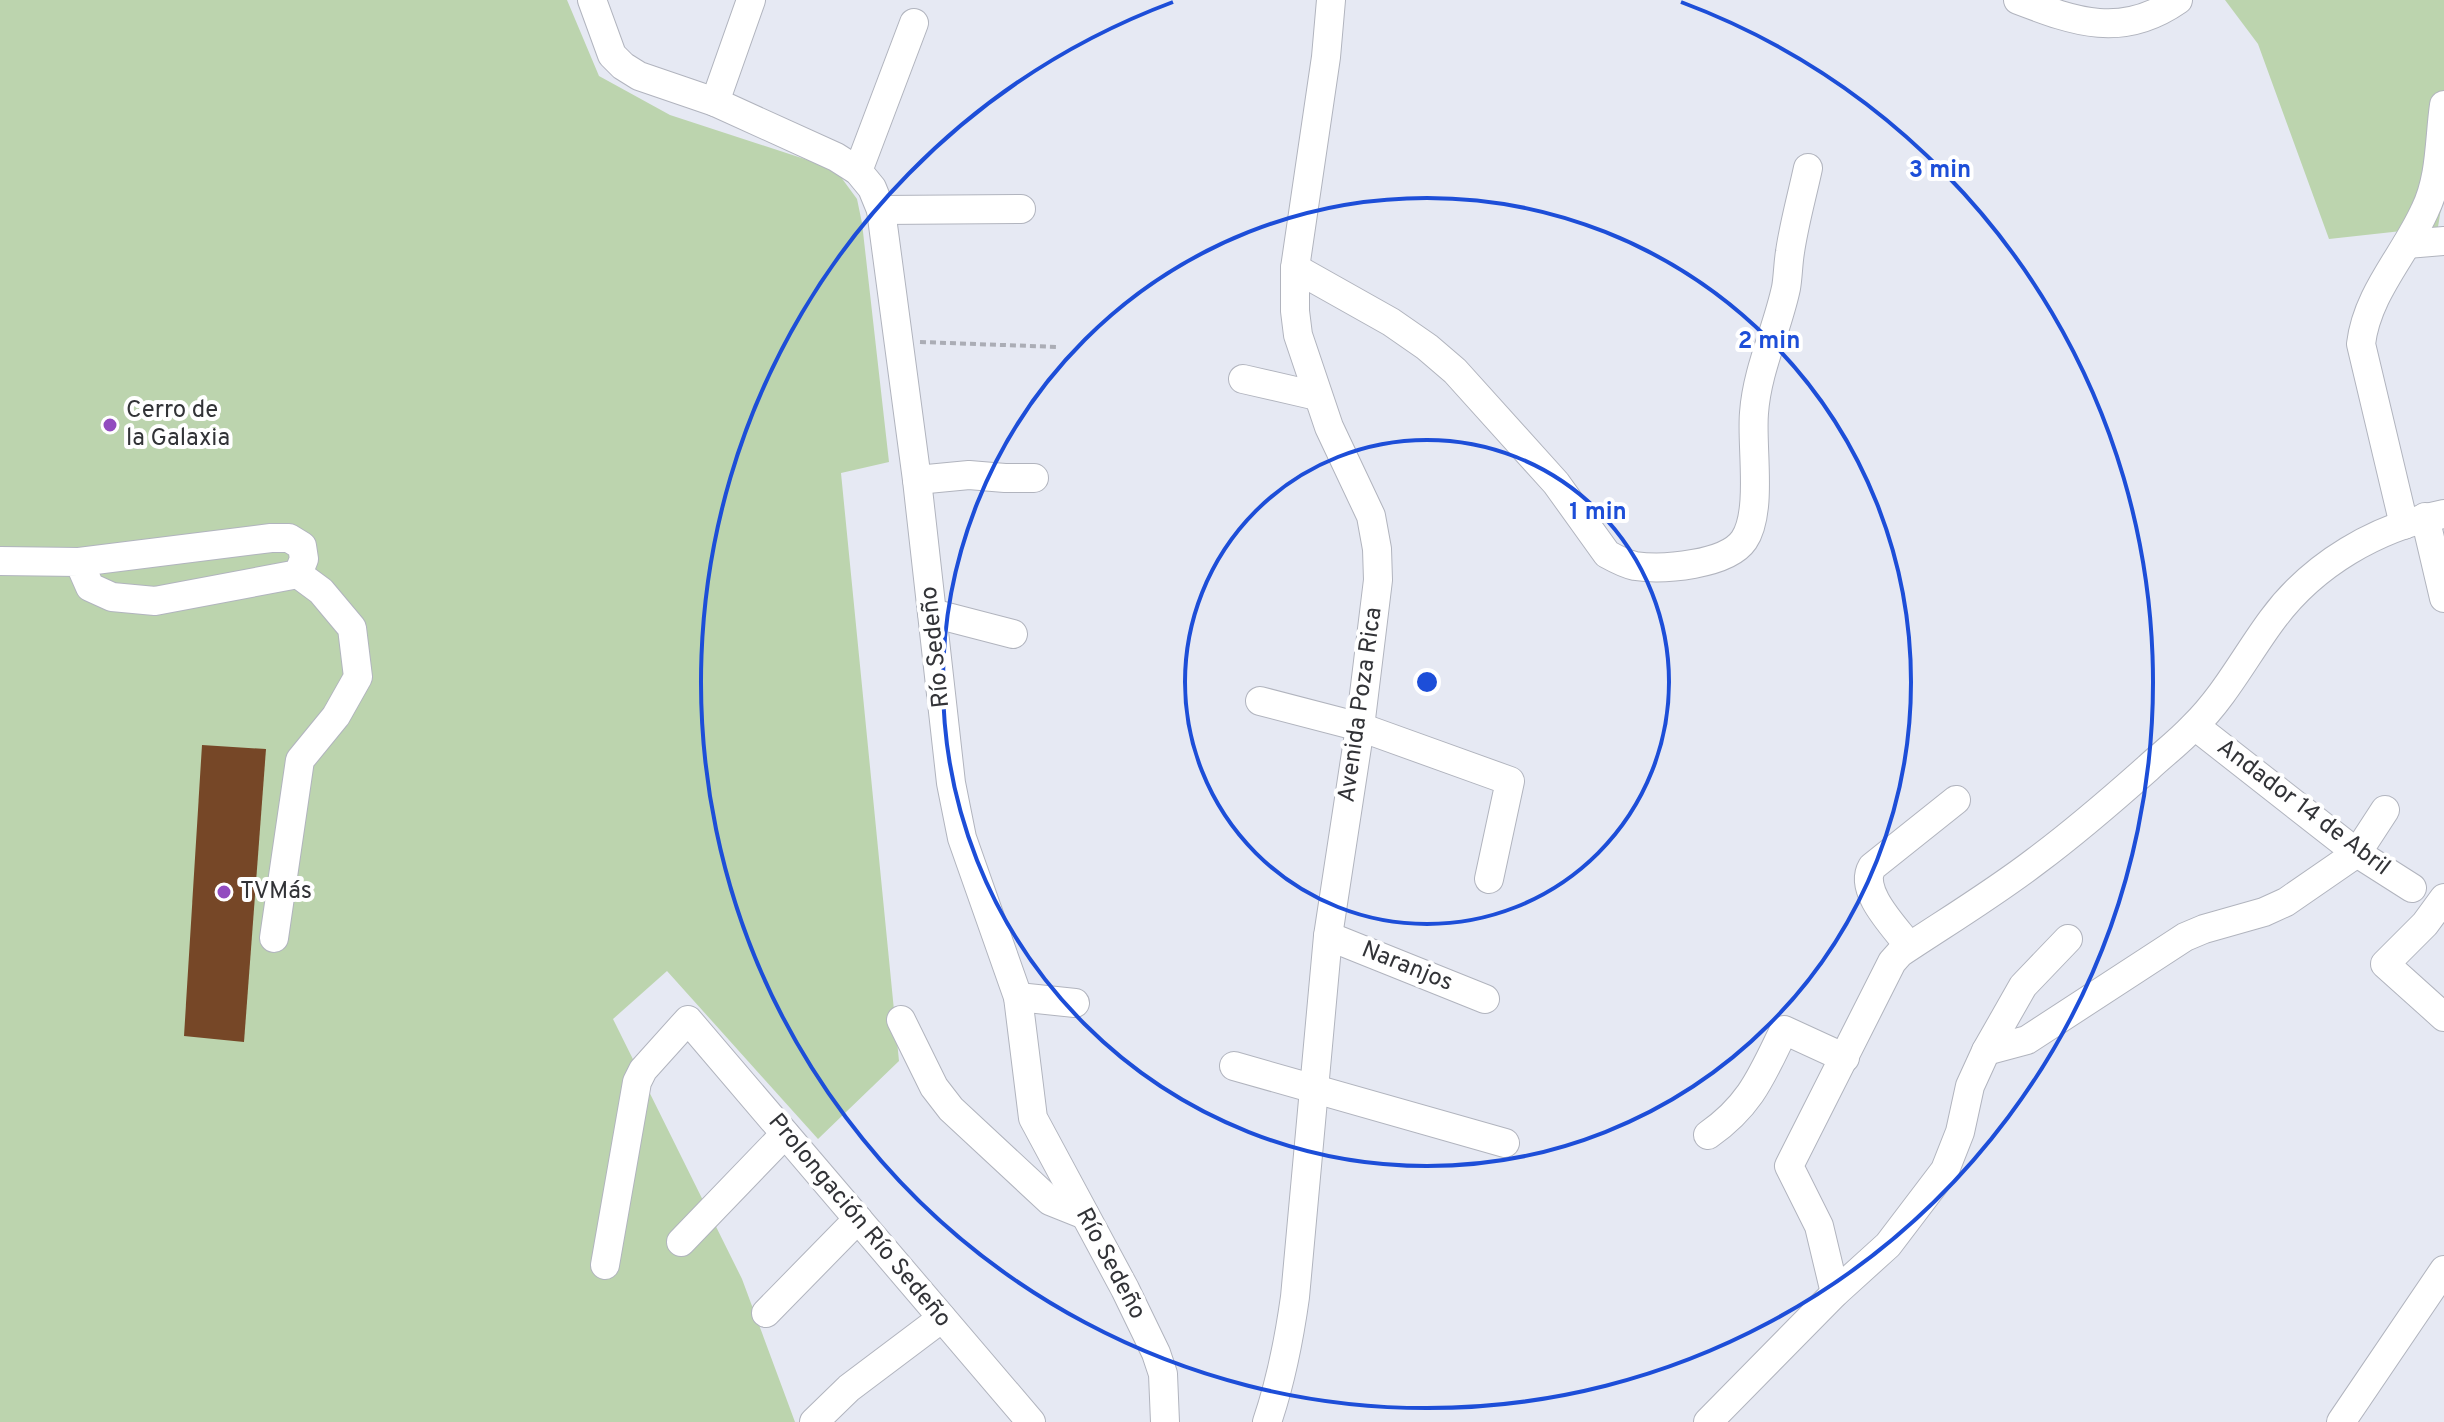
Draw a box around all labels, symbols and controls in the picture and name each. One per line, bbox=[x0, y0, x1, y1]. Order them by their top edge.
text: 3 min bbox=[1909, 156, 1971, 186]
text: 2 min bbox=[1738, 327, 1800, 357]
place label: Cerro de la Galaxia bbox=[126, 396, 230, 454]
marker: Cerro de la Galaxia bbox=[101, 416, 119, 434]
text: 1 min bbox=[1569, 498, 1627, 528]
street label: Río Sedeño bbox=[915, 585, 957, 709]
street label: Avenida Poza Rica bbox=[1332, 605, 1390, 805]
centre of rings bbox=[1413, 668, 1441, 696]
street label: Andador 14 de Abril bbox=[2210, 733, 2396, 883]
place label: TVMás bbox=[240, 877, 312, 907]
marker: TVMás bbox=[215, 883, 233, 901]
street label: Naranjos bbox=[1357, 935, 1457, 999]
street label: Prolongación Río Sedeño bbox=[761, 1108, 957, 1334]
street label: Río Sedeño bbox=[1068, 1203, 1152, 1325]

